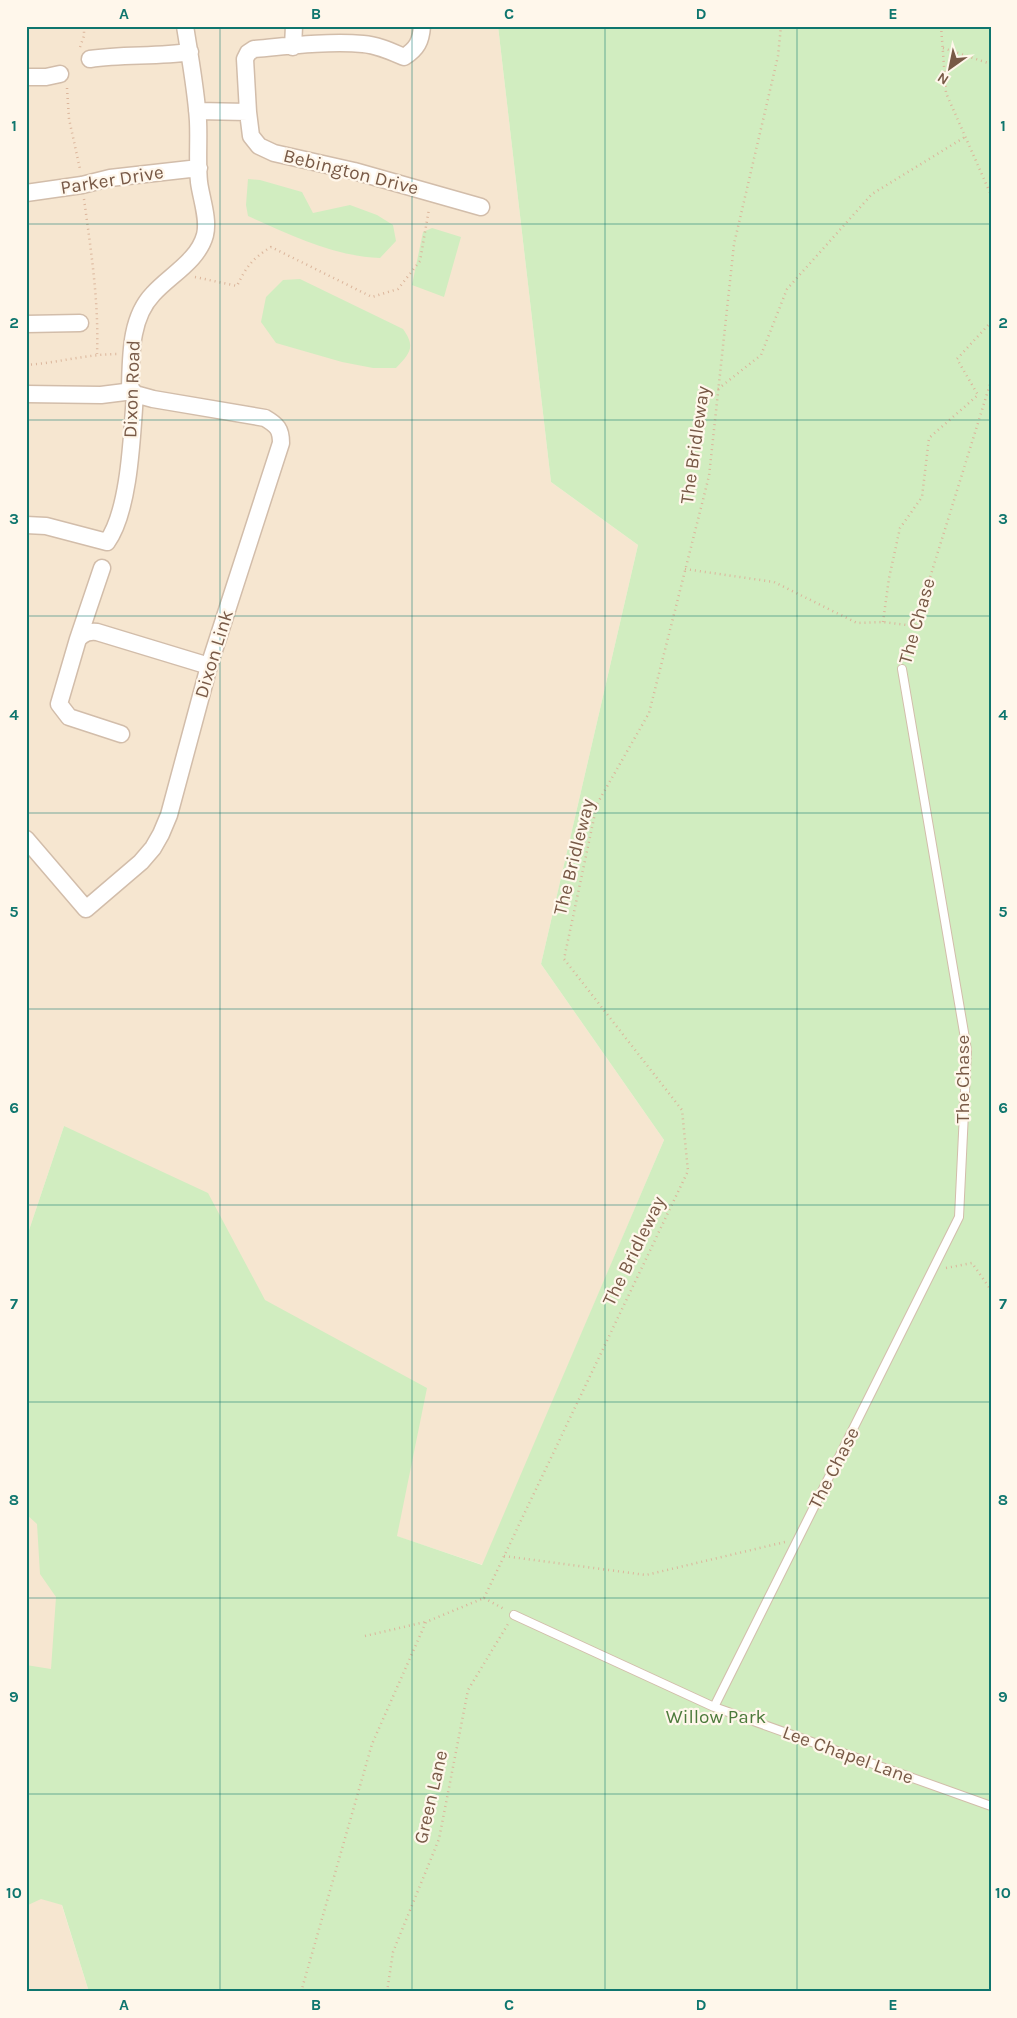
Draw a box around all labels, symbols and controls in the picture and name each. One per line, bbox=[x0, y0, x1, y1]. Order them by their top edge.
text: A bbox=[119, 4, 129, 23]
text: B bbox=[311, 4, 321, 23]
text: C bbox=[504, 4, 514, 23]
text: D bbox=[696, 4, 707, 23]
text: E bbox=[888, 4, 898, 23]
north arrow bbox=[924, 42, 974, 92]
text: N bbox=[934, 69, 952, 88]
text: 1 bbox=[11, 116, 17, 135]
text: 1 bbox=[1000, 116, 1006, 135]
street label: Bebington Drive bbox=[281, 145, 421, 199]
street label: Parker Drive bbox=[59, 161, 165, 199]
text: 2 bbox=[9, 313, 19, 332]
text: 2 bbox=[998, 313, 1008, 332]
street label: Dixon Road bbox=[119, 340, 145, 438]
street label: The Bridleway bbox=[676, 384, 714, 505]
text: 3 bbox=[9, 509, 19, 528]
text: 3 bbox=[998, 509, 1008, 528]
street label: The Chase bbox=[894, 575, 940, 667]
street label: Dixon Link bbox=[190, 607, 238, 701]
text: 4 bbox=[9, 705, 19, 724]
text: 4 bbox=[998, 705, 1008, 724]
street label: The Bridleway bbox=[549, 796, 599, 917]
text: 5 bbox=[9, 902, 19, 921]
text: 5 bbox=[998, 902, 1008, 921]
street label: The Chase bbox=[952, 1035, 974, 1123]
text: 6 bbox=[9, 1098, 19, 1117]
text: 6 bbox=[998, 1098, 1008, 1117]
street label: The Bridleway bbox=[598, 1193, 670, 1309]
text: 7 bbox=[10, 1294, 18, 1313]
text: 7 bbox=[999, 1294, 1007, 1313]
street label: The Chase bbox=[804, 1424, 864, 1512]
text: 8 bbox=[9, 1490, 19, 1509]
text: 8 bbox=[998, 1490, 1008, 1509]
text: 9 bbox=[9, 1687, 19, 1706]
text: 9 bbox=[998, 1687, 1008, 1706]
park label: Willow Park bbox=[666, 1706, 767, 1728]
street label: Lee Chapel Lane bbox=[780, 1721, 916, 1789]
street label: Green Lane bbox=[410, 1748, 452, 1846]
text: 10 bbox=[6, 1883, 22, 1902]
text: 10 bbox=[995, 1883, 1011, 1902]
text: A bbox=[119, 1995, 129, 2014]
text: B bbox=[311, 1995, 321, 2014]
text: C bbox=[504, 1995, 514, 2014]
text: D bbox=[696, 1995, 707, 2014]
text: E bbox=[888, 1995, 898, 2014]

